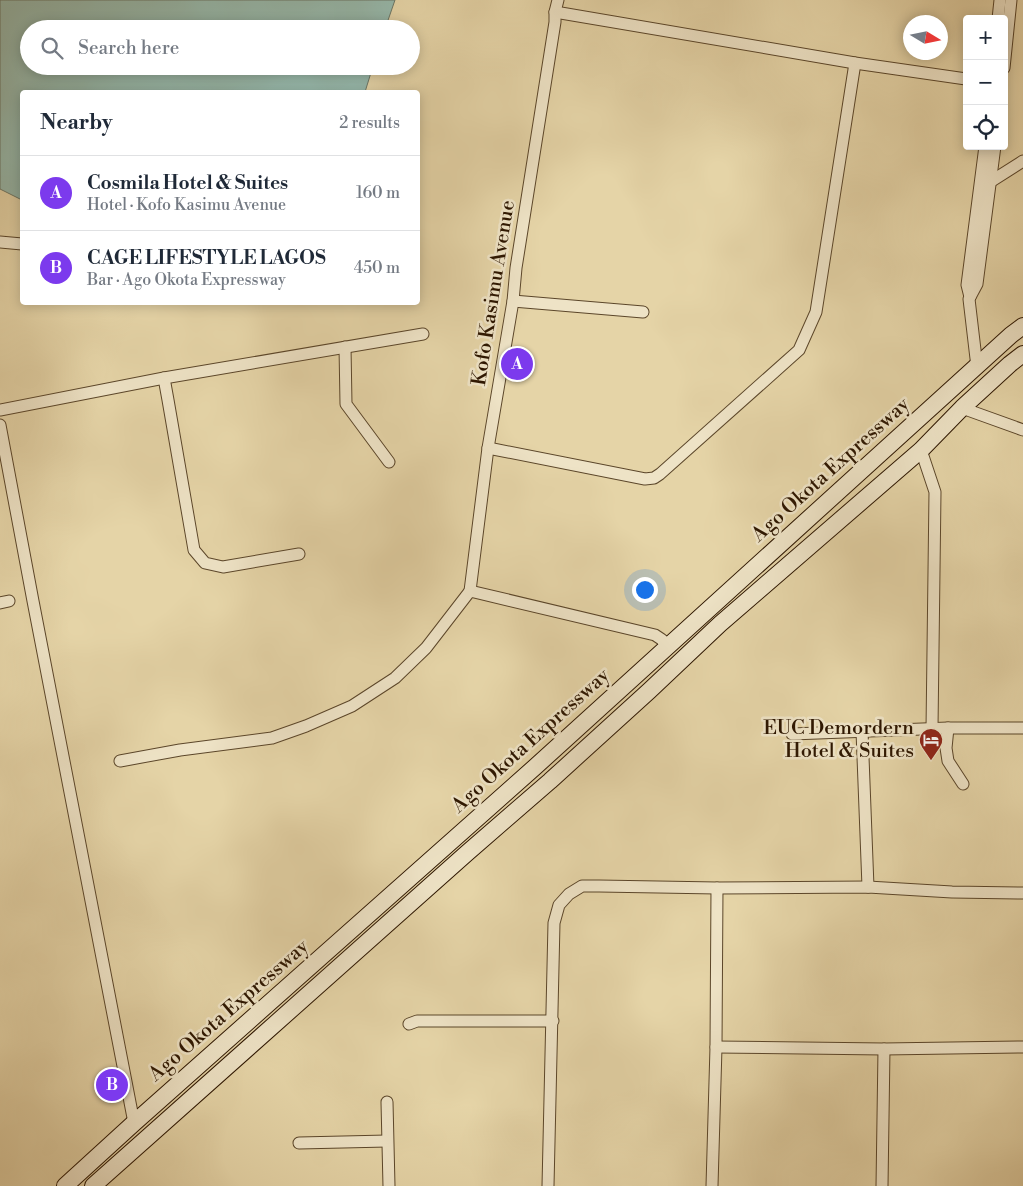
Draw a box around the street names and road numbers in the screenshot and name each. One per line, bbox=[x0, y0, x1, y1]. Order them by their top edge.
street label: Kofo Kasimu Avenue bbox=[467, 199, 521, 387]
street label: Ago Okota Expressway bbox=[746, 392, 915, 548]
street label: Ago Okota Expressway bbox=[446, 663, 615, 819]
street label: Ago Okota Expressway bbox=[143, 934, 314, 1088]

